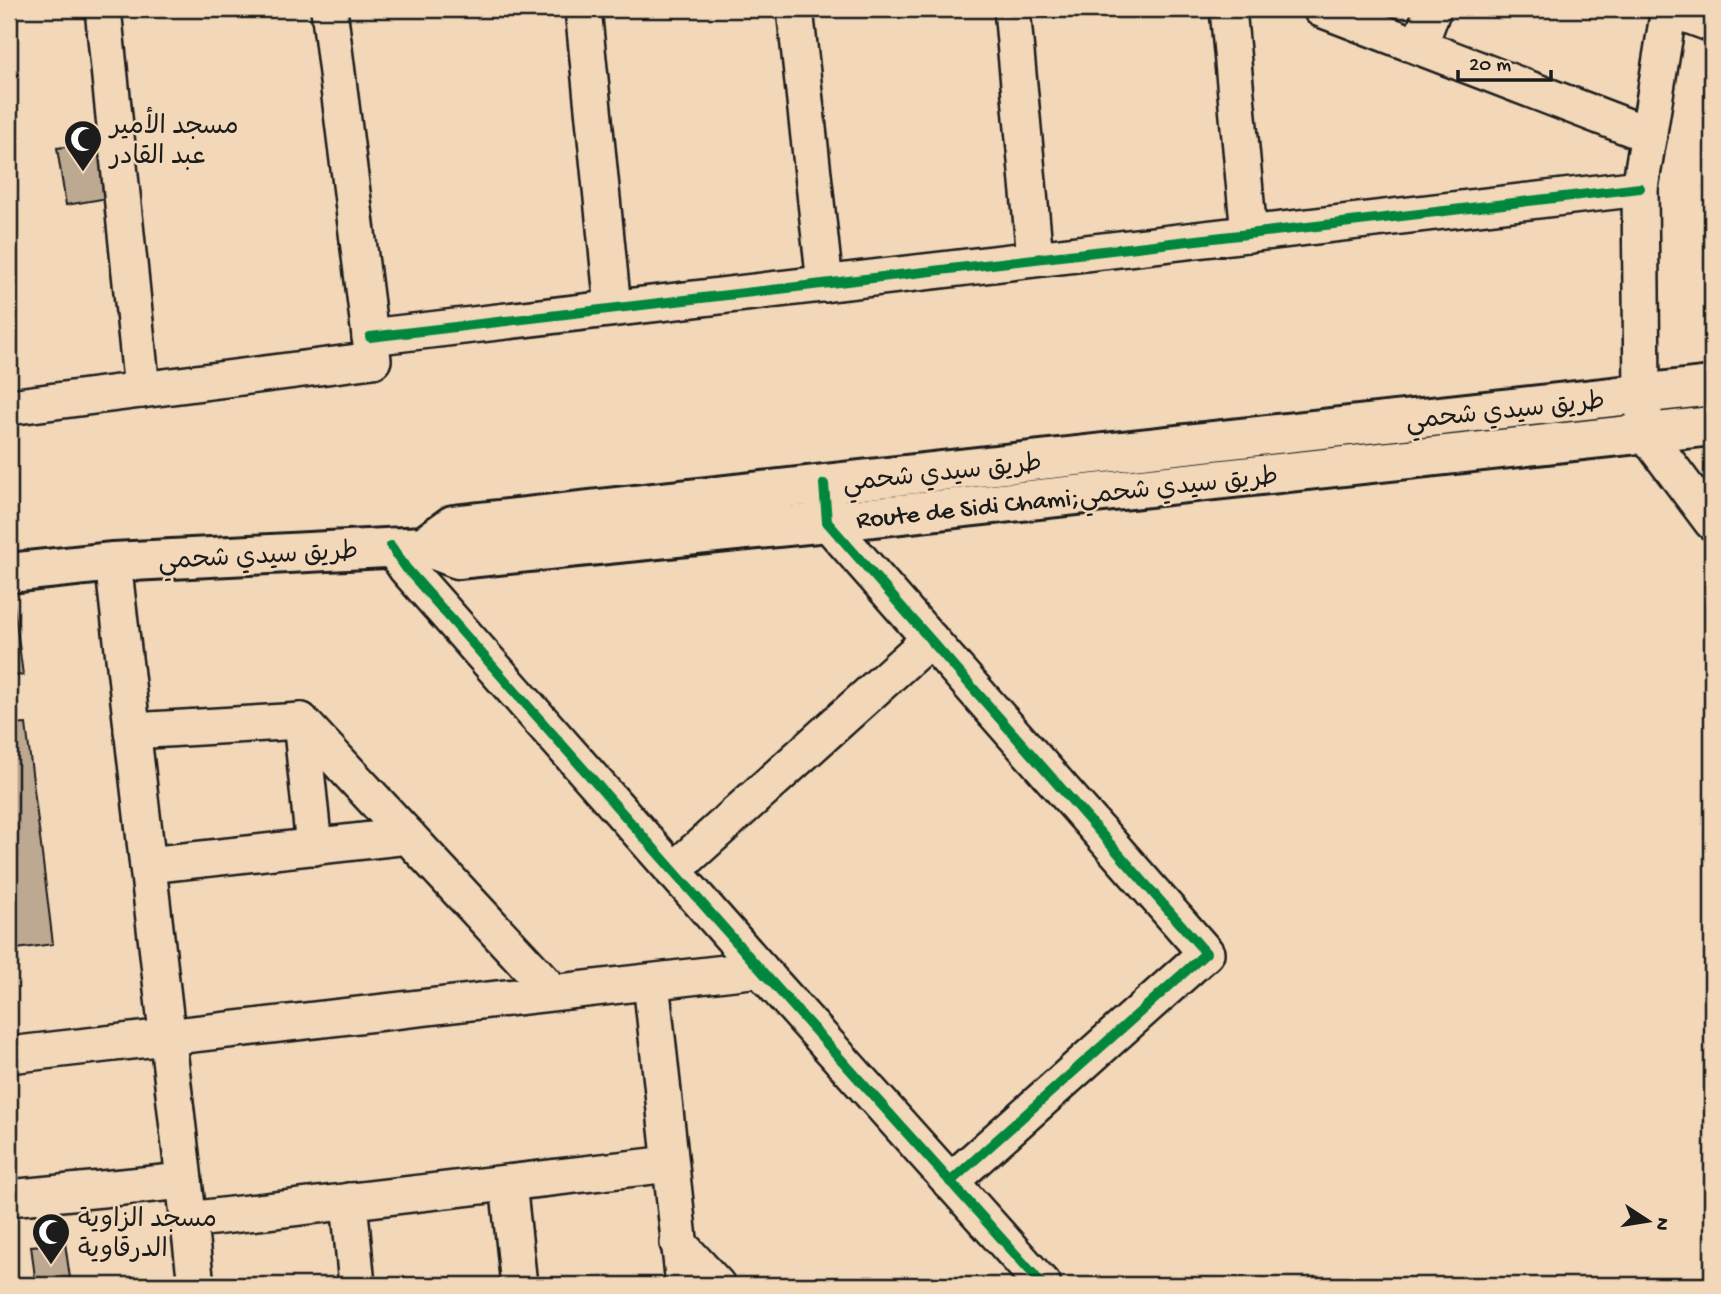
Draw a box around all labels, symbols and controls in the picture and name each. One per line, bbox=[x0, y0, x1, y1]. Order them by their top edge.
scale bar bbox=[1458, 38, 1551, 82]
text: 20 m bbox=[1469, 54, 1511, 79]
place label: مسجد الأمير عبد القادر bbox=[108, 106, 239, 174]
mosque icon: مسجد الأمير عبد القادر bbox=[62, 118, 104, 173]
street label: طريق سيدي شحمي bbox=[1404, 388, 1607, 442]
street label: طريق سيدي شحمي bbox=[841, 450, 1044, 504]
street label: Route de Sidi Chami;طريق سيدي شحمي bbox=[855, 463, 1280, 541]
street label: طريق سيدي شحمي bbox=[157, 538, 359, 582]
north arrow bbox=[1612, 1186, 1682, 1256]
place label: مسجد الزاوية الدرقاوية bbox=[78, 1206, 217, 1267]
mosque icon: مسجد الزاوية الدرقاوية bbox=[30, 1211, 72, 1266]
text: N bbox=[1649, 1215, 1674, 1232]

